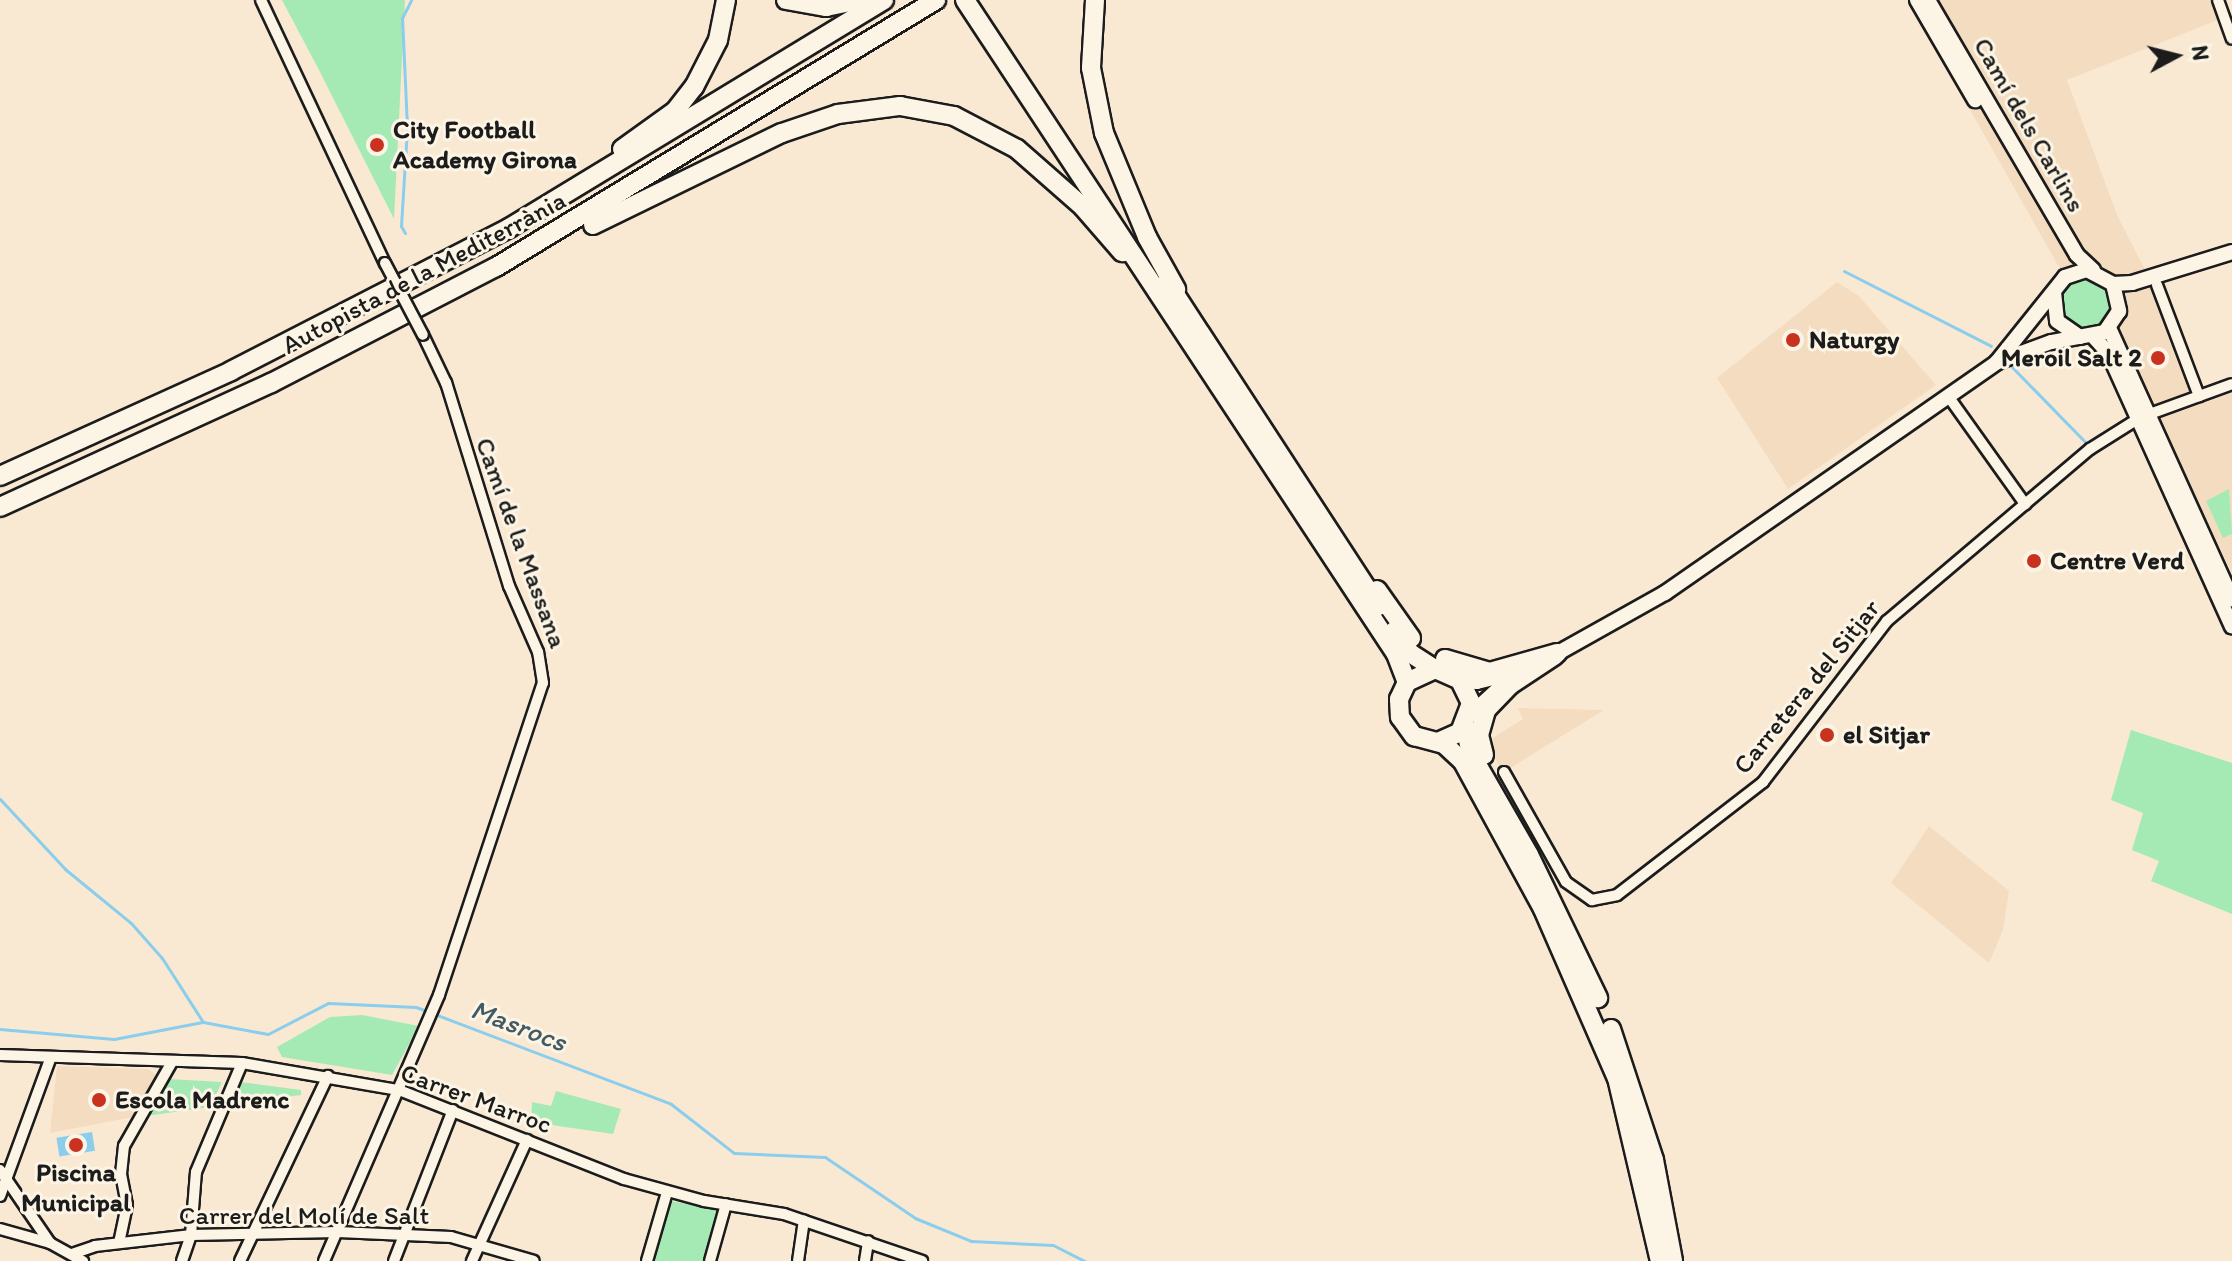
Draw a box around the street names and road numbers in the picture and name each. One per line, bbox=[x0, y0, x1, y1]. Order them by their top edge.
street label: Camí dels Carlins bbox=[1966, 32, 2092, 218]
street label: Autopista de la Mediterrània bbox=[277, 185, 571, 361]
street label: Camí de la Massana bbox=[468, 433, 574, 653]
street label: Carretera del Sitjar bbox=[1727, 594, 1887, 780]
street label: Carrer Marroc bbox=[396, 1057, 556, 1141]
street label: Carrer del Molí de Salt bbox=[179, 1200, 429, 1232]

